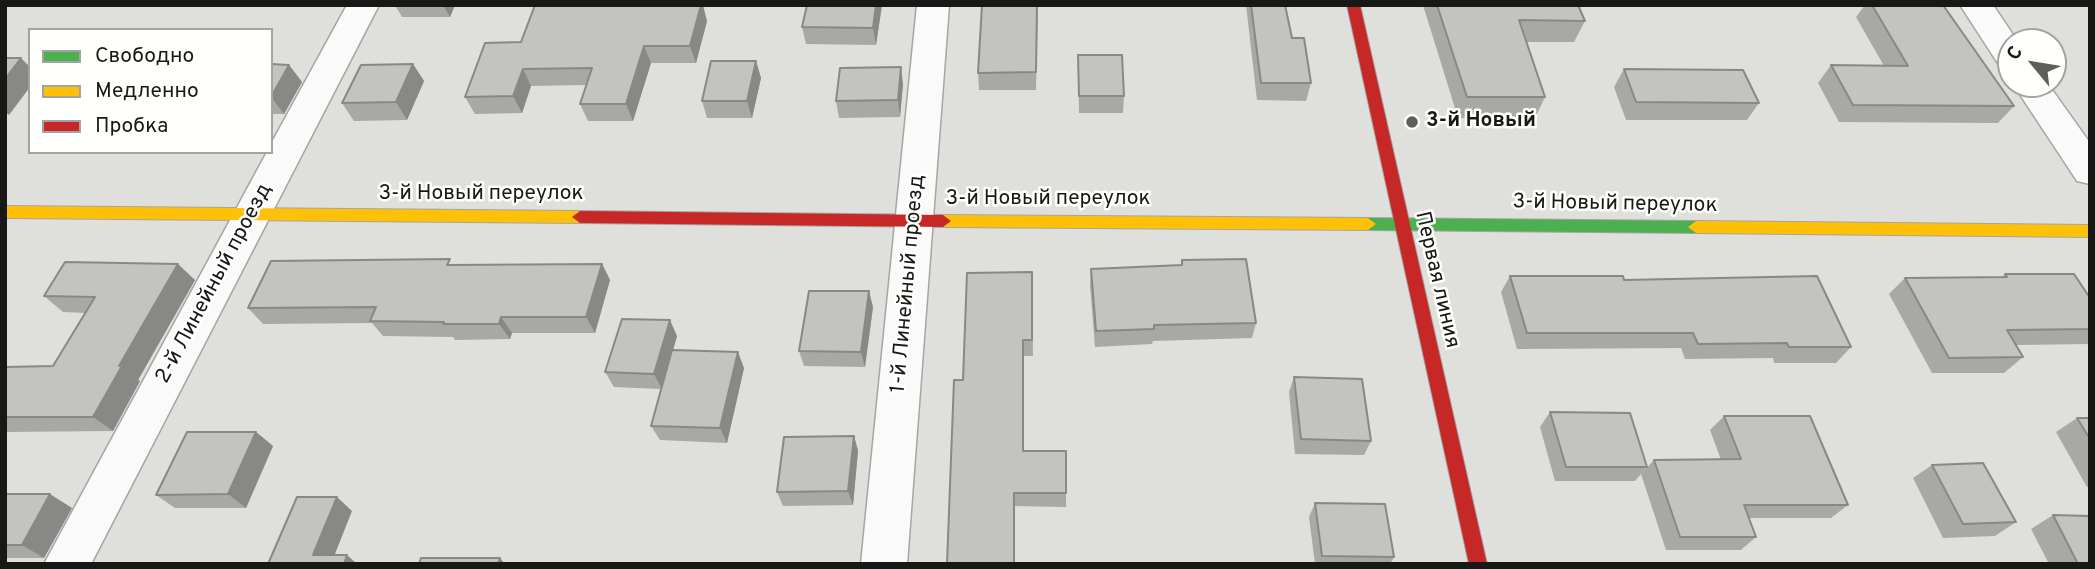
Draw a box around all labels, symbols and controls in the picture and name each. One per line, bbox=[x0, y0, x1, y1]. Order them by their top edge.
legend bbox=[28, 28, 273, 154]
north arrow bbox=[1997, 28, 2067, 98]
text: С bbox=[2002, 42, 2029, 65]
text: Свободно bbox=[95, 43, 194, 70]
text: Медленно bbox=[95, 78, 199, 105]
place label: 3-й Новый bbox=[1426, 109, 1536, 135]
text: Пробка bbox=[95, 113, 168, 140]
marker: 3-й Новый bbox=[1404, 114, 1420, 130]
street label: 1-й Линейный проезд bbox=[887, 174, 931, 394]
street label: 2-й Линейный проезд bbox=[152, 180, 278, 388]
street label: 3-й Новый переулок bbox=[378, 182, 584, 208]
street label: 3-й Новый переулок bbox=[945, 187, 1151, 213]
street label: 3-й Новый переулок bbox=[1512, 191, 1718, 219]
street label: Первая линия bbox=[1408, 209, 1464, 351]

